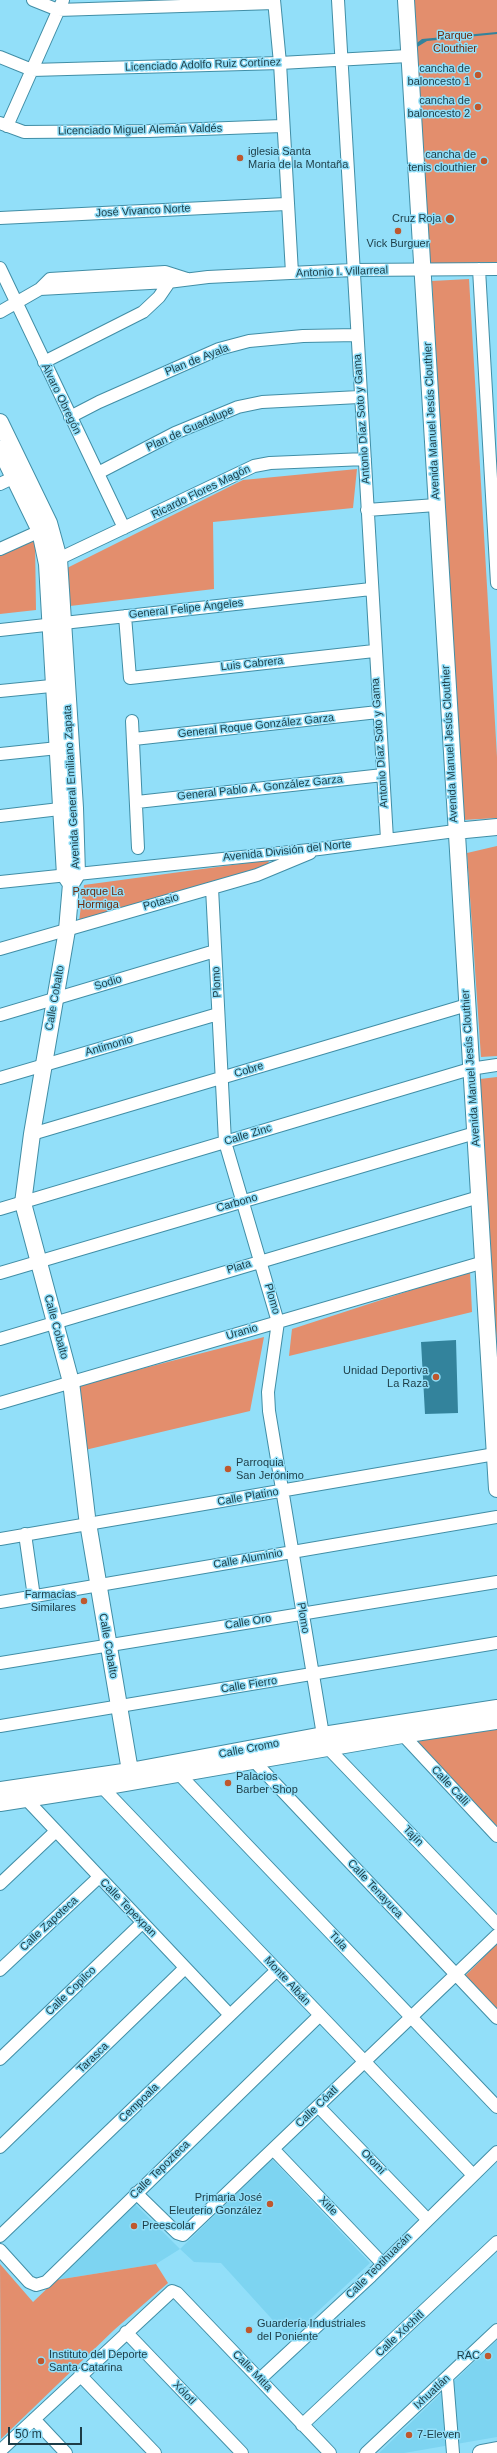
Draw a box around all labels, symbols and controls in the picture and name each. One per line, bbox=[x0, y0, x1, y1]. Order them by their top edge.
park label: Parque Clouthier bbox=[433, 29, 477, 55]
street label: Licenciado Adolfo Ruiz Cortínez bbox=[125, 56, 281, 74]
place label: cancha de baloncesto 1 bbox=[408, 62, 470, 88]
marker: cancha de baloncesto 1 bbox=[473, 70, 483, 80]
place label: cancha de baloncesto 2 bbox=[408, 94, 470, 120]
marker: cancha de baloncesto 2 bbox=[473, 102, 483, 112]
street label: Licenciado Miguel Alemán Valdés bbox=[58, 122, 222, 138]
place label: iglesia Santa Maria de la Montaña bbox=[248, 145, 348, 171]
place label: cancha de tenis clouthier bbox=[408, 148, 476, 174]
marker: iglesia Santa Maria de la Montaña bbox=[235, 153, 245, 163]
marker: cancha de tenis clouthier bbox=[479, 156, 489, 166]
street label: José Vivanco Norte bbox=[95, 202, 191, 220]
place label: Cruz Roja bbox=[392, 212, 441, 226]
marker: Cruz Roja bbox=[444, 213, 456, 225]
marker: Vick Burguer bbox=[393, 226, 403, 236]
place label: Vick Burguer bbox=[367, 237, 429, 251]
street label: Antonio I. Villarreal bbox=[296, 264, 388, 280]
street label: Plan de Ayala bbox=[163, 341, 231, 379]
street label: Avenida Manuel Jesús Clouthier bbox=[421, 342, 443, 500]
street label: Antonio Díaz Soto y Gama bbox=[351, 354, 373, 484]
street label: Álvaro Obregón bbox=[38, 361, 84, 437]
street label: Plan de Guadalupe bbox=[144, 404, 236, 454]
street label: Ricardo Flores Magón bbox=[149, 462, 253, 522]
street label: General Felipe Ángeles bbox=[128, 596, 244, 622]
street label: Luis Cabrera bbox=[220, 654, 284, 674]
street label: Avenida Manuel Jesús Clouthier bbox=[439, 665, 461, 823]
street label: Antonio Díaz Soto y Gama bbox=[369, 678, 391, 808]
street label: Avenida General Emiliano Zapata bbox=[61, 705, 83, 869]
street label: General Roque González Garza bbox=[177, 711, 335, 741]
street label: General Pablo A. González Garza bbox=[177, 773, 343, 803]
street label: Avenida División del Norte bbox=[222, 838, 352, 864]
park label: Parque La Hormiga bbox=[73, 885, 123, 911]
street label: Potasio bbox=[142, 891, 180, 913]
street label: Calle Cobalto bbox=[43, 964, 67, 1032]
street label: Plomo bbox=[210, 966, 224, 998]
street label: Sodio bbox=[93, 973, 123, 993]
street label: Avenida Manuel Jesús Clouthier bbox=[459, 989, 483, 1147]
street label: Antimonio bbox=[84, 1033, 134, 1059]
street label: Cobre bbox=[233, 1059, 265, 1081]
street label: Calle Zinc bbox=[223, 1122, 273, 1148]
street label: Carbono bbox=[215, 1191, 259, 1215]
street label: Plata bbox=[225, 1257, 253, 1277]
street label: Plomo bbox=[261, 1282, 283, 1316]
street label: Calle Cobalto bbox=[41, 1293, 71, 1361]
street label: Uranio bbox=[225, 1321, 259, 1343]
place label: Unidad Deportiva La Raza bbox=[343, 1364, 428, 1390]
marker: Unidad Deportiva La Raza bbox=[431, 1372, 441, 1382]
place label: Parroquia San Jerónimo bbox=[236, 1456, 304, 1482]
marker: Parroquia San Jerónimo bbox=[223, 1464, 233, 1474]
street label: Calle Platino bbox=[216, 1485, 280, 1509]
street label: Calle Aluminio bbox=[212, 1546, 284, 1572]
place label: Farmacias Similares bbox=[25, 1588, 76, 1614]
marker: Farmacias Similares bbox=[79, 1596, 89, 1606]
street label: Plomo bbox=[294, 1602, 312, 1634]
street label: Calle Cobalto bbox=[96, 1612, 120, 1680]
street label: Calle Oro bbox=[224, 1612, 272, 1632]
street label: Calle Fierro bbox=[220, 1674, 278, 1696]
street label: Calle Cromo bbox=[218, 1737, 280, 1761]
street label: Calle Calli bbox=[428, 1763, 472, 1809]
place label: Palacios Barber Shop bbox=[236, 1770, 298, 1796]
marker: Palacios Barber Shop bbox=[223, 1778, 233, 1788]
street label: Tajín bbox=[400, 1823, 426, 1849]
street label: Calle Tenayuca bbox=[345, 1857, 405, 1921]
street label: Calle Tepexpan bbox=[97, 1876, 159, 1940]
street label: Calle Zapoteca bbox=[17, 1894, 81, 1954]
street label: Tula bbox=[326, 1929, 350, 1953]
street label: Monte Albán bbox=[261, 1954, 313, 2008]
street label: Calle Copilco bbox=[43, 1964, 99, 2018]
street label: Tarasca bbox=[75, 2040, 111, 2076]
street label: Cempoala bbox=[116, 2081, 162, 2125]
street label: Calle Cóatl bbox=[293, 2084, 341, 2130]
street label: Calle Tepozteca bbox=[127, 2138, 193, 2202]
street label: Otomí bbox=[358, 2147, 388, 2177]
place label: Primaria José Eleuterio González bbox=[169, 2191, 262, 2217]
street label: Xitle bbox=[316, 2194, 340, 2218]
marker: Primaria José Eleuterio González bbox=[265, 2199, 275, 2209]
place label: Preescolar bbox=[142, 2219, 195, 2233]
marker: Preescolar bbox=[129, 2221, 139, 2231]
street label: Calle Teotihuacán bbox=[343, 2230, 415, 2302]
street label: Calle Xóchitl bbox=[373, 2308, 427, 2360]
place label: Guardería Industriales del Poniente bbox=[257, 2317, 366, 2343]
marker: Guardería Industriales del Poniente bbox=[244, 2325, 254, 2335]
place label: Instituto del Deporte Santa Catarina bbox=[49, 2348, 147, 2374]
street label: Calle Mitla bbox=[229, 2348, 275, 2394]
place label: RAC bbox=[457, 2349, 480, 2363]
marker: RAC bbox=[483, 2351, 493, 2361]
marker: Instituto del Deporte Santa Catarina bbox=[36, 2356, 46, 2366]
street label: Ixhuatlán bbox=[411, 2372, 453, 2412]
street label: Xólotl bbox=[170, 2379, 198, 2407]
scale bar bbox=[10, 2419, 84, 2445]
text: 50 m bbox=[15, 2427, 42, 2441]
place label: 7-Eleven bbox=[417, 2428, 460, 2442]
marker: 7-Eleven bbox=[404, 2430, 414, 2440]

